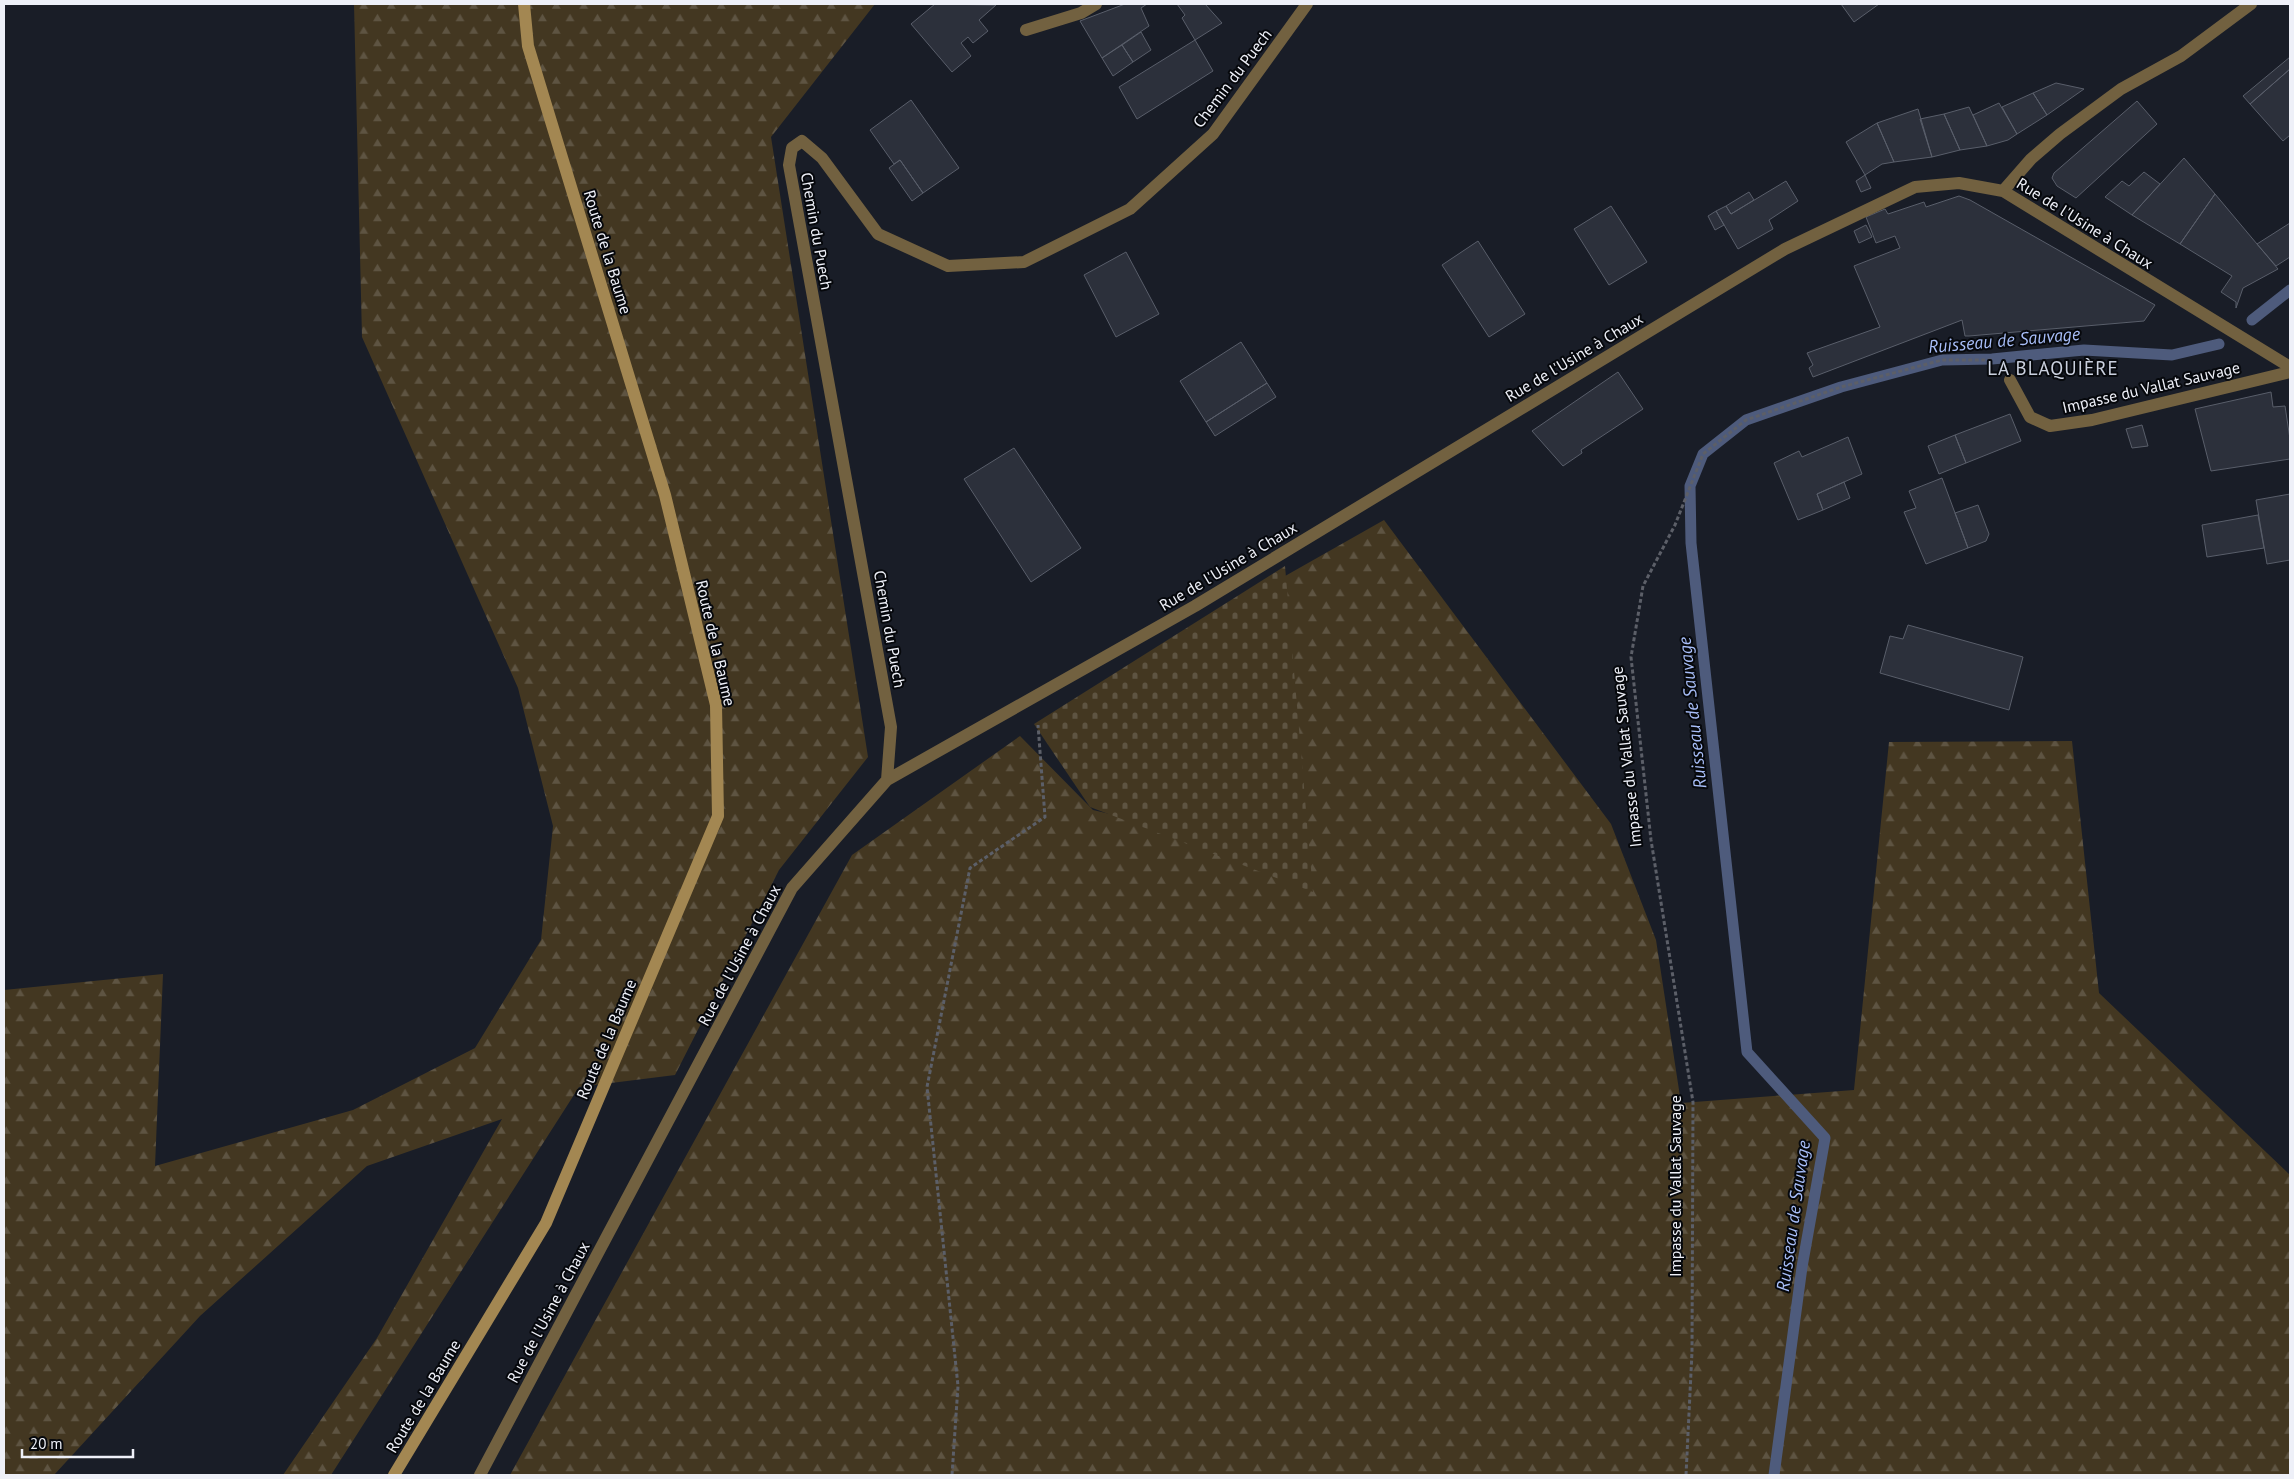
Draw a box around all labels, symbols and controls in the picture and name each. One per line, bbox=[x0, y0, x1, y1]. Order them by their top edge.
street label: Chemin du Puech bbox=[1188, 25, 1276, 131]
street label: Chemin du Puech bbox=[797, 171, 837, 291]
street label: Rue de l'Usine à Chaux bbox=[2013, 173, 2157, 273]
street label: Route de la Baume bbox=[580, 188, 636, 316]
street label: Rue de l'Usine à Chaux bbox=[1502, 308, 1646, 406]
water label: Ruisseau de Sauvage bbox=[1927, 322, 2082, 358]
district label: LA BLAQUIÈRE bbox=[1987, 356, 2119, 380]
street label: Impasse du Vallat Sauvage bbox=[2060, 357, 2242, 417]
street label: Rue de l'Usine à Chaux bbox=[1156, 517, 1300, 615]
street label: Chemin du Puech bbox=[870, 569, 910, 689]
street label: Route de la Baume bbox=[692, 578, 740, 708]
water label: Ruisseau de Sauvage bbox=[1673, 635, 1711, 790]
street label: Impasse du Vallat Sauvage bbox=[1607, 666, 1645, 848]
street label: Rue de l'Usine à Chaux bbox=[693, 881, 785, 1029]
street label: Route de la Baume bbox=[572, 976, 640, 1102]
street label: Impasse du Vallat Sauvage bbox=[1665, 1095, 1685, 1277]
water label: Ruisseau de Sauvage bbox=[1771, 1138, 1815, 1293]
street label: Rue de l'Usine à Chaux bbox=[502, 1238, 594, 1386]
street label: Route de la Baume bbox=[381, 1336, 465, 1456]
scale bar bbox=[22, 1426, 134, 1458]
text: 20 m bbox=[30, 1434, 63, 1453]

